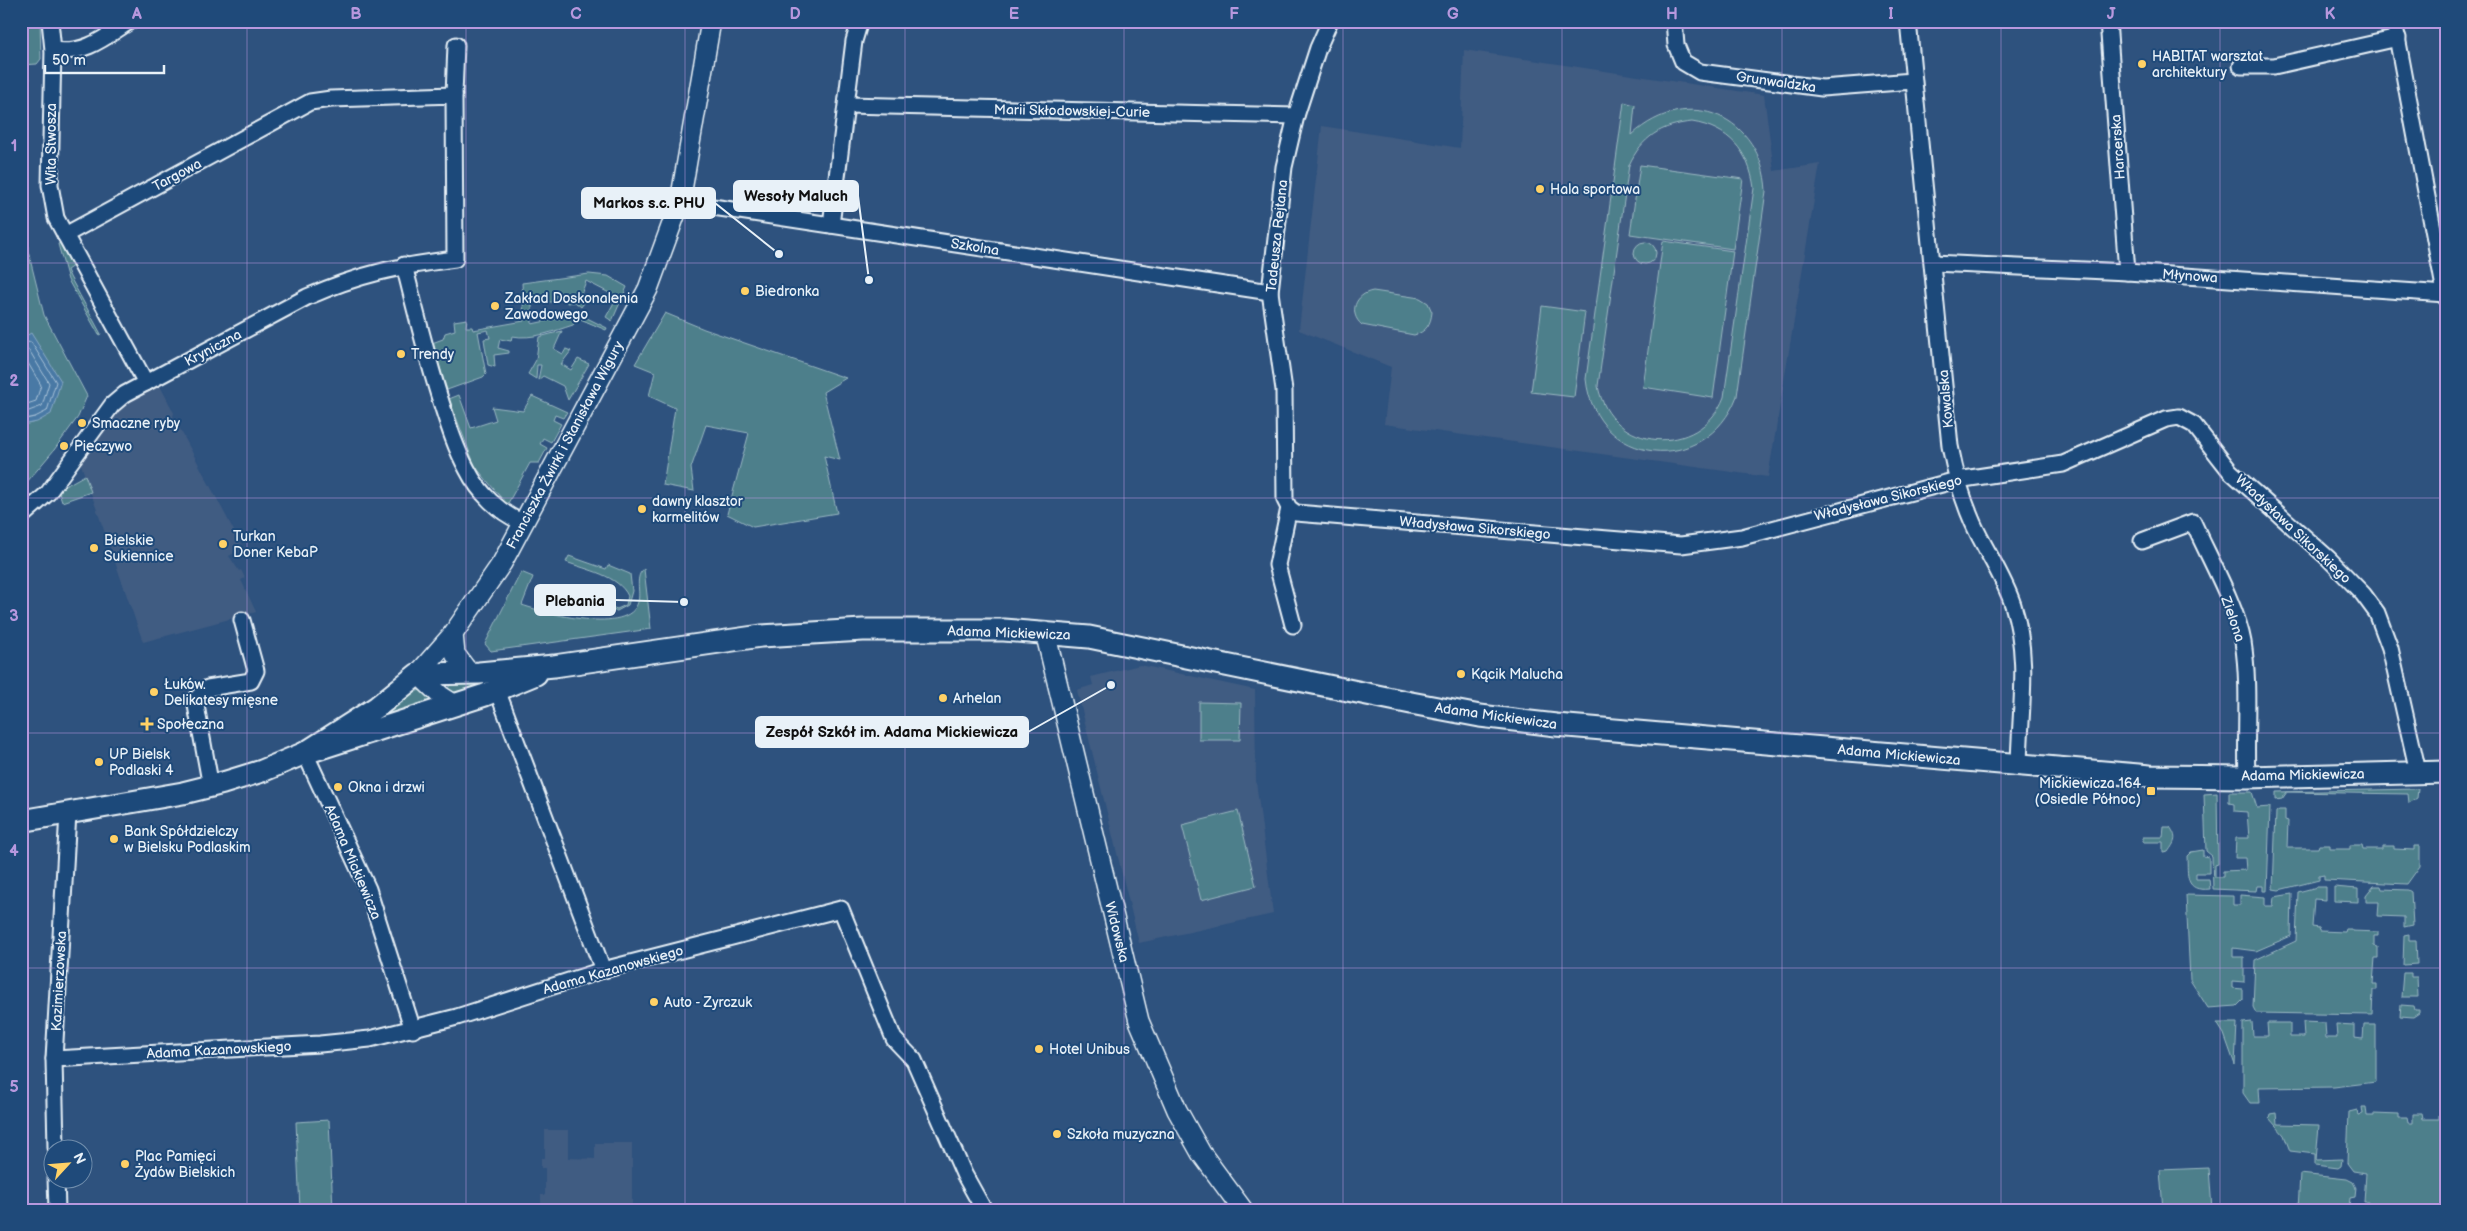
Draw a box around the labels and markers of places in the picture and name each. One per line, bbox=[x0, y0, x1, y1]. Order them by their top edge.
place label: HABITAT warsztat architektury bbox=[2152, 48, 2264, 81]
marker: HABITAT warsztat architektury bbox=[2136, 58, 2148, 70]
callout: Wesoły Maluch bbox=[734, 181, 858, 211]
place label: Hala sportowa bbox=[1550, 181, 1640, 198]
marker: Hala sportowa bbox=[1534, 183, 1546, 195]
callout: Markos s.c. PHU bbox=[582, 188, 715, 218]
place label: Biedronka bbox=[755, 283, 819, 300]
marker: Biedronka bbox=[739, 285, 751, 297]
place label: Zakład Doskonalenia Zawodowego bbox=[504, 290, 638, 323]
marker: Zakład Doskonalenia Zawodowego bbox=[489, 300, 501, 312]
place label: Trendy bbox=[411, 346, 455, 363]
marker: Trendy bbox=[395, 348, 407, 360]
place label: Smaczne ryby bbox=[92, 415, 181, 432]
marker: Smaczne ryby bbox=[76, 417, 88, 429]
place label: Pieczywo bbox=[74, 438, 132, 455]
marker: Pieczywo bbox=[58, 440, 70, 452]
place label: dawny klasztor karmelitów bbox=[652, 493, 744, 526]
marker: dawny klasztor karmelitów bbox=[636, 503, 648, 515]
place label: Turkan Doner KebaP bbox=[233, 528, 318, 561]
place label: Bielskie Sukiennice bbox=[104, 532, 174, 565]
marker: Turkan Doner KebaP bbox=[217, 538, 229, 550]
marker: Bielskie Sukiennice bbox=[88, 542, 100, 554]
callout: Plebania bbox=[535, 585, 615, 615]
place label: Kącik Malucha bbox=[1471, 666, 1563, 683]
marker: Kącik Malucha bbox=[1455, 668, 1467, 680]
place label: Łuków. Delikatesy mięsne bbox=[164, 676, 278, 709]
marker: Łuków. Delikatesy mięsne bbox=[148, 686, 160, 698]
place label: Arhelan bbox=[953, 690, 1002, 707]
marker: Arhelan bbox=[937, 692, 949, 704]
place label: Społeczna bbox=[157, 716, 224, 733]
callout: Zespół Szkół im. Adama Mickiewicza bbox=[756, 717, 1028, 747]
marker: Społeczna bbox=[141, 718, 153, 730]
place label: UP Bielsk Podlaski 4 bbox=[109, 746, 174, 779]
marker: UP Bielsk Podlaski 4 bbox=[93, 756, 105, 768]
place label: Mickiewicza 164 (Osiedle Północ) bbox=[2035, 775, 2141, 808]
place label: Okna i drzwi bbox=[348, 779, 425, 796]
marker: Okna i drzwi bbox=[332, 781, 344, 793]
marker: Mickiewicza 164 (Osiedle Północ) bbox=[2145, 785, 2157, 797]
place label: Bank Spółdzielczy w Bielsku Podlaskim bbox=[124, 823, 251, 856]
marker: Bank Spółdzielczy w Bielsku Podlaskim bbox=[108, 833, 120, 845]
place label: Auto - Zyrczuk bbox=[664, 994, 752, 1011]
marker: Auto - Zyrczuk bbox=[648, 996, 660, 1008]
place label: Hotel Unibus bbox=[1049, 1041, 1130, 1058]
marker: Hotel Unibus bbox=[1033, 1043, 1045, 1055]
place label: Szkoła muzyczna bbox=[1067, 1126, 1175, 1143]
marker: Szkoła muzyczna bbox=[1051, 1128, 1063, 1140]
place label: Plac Pamięci Żydów Bielskich bbox=[134, 1148, 235, 1181]
marker: Plac Pamięci Żydów Bielskich bbox=[119, 1158, 131, 1170]

